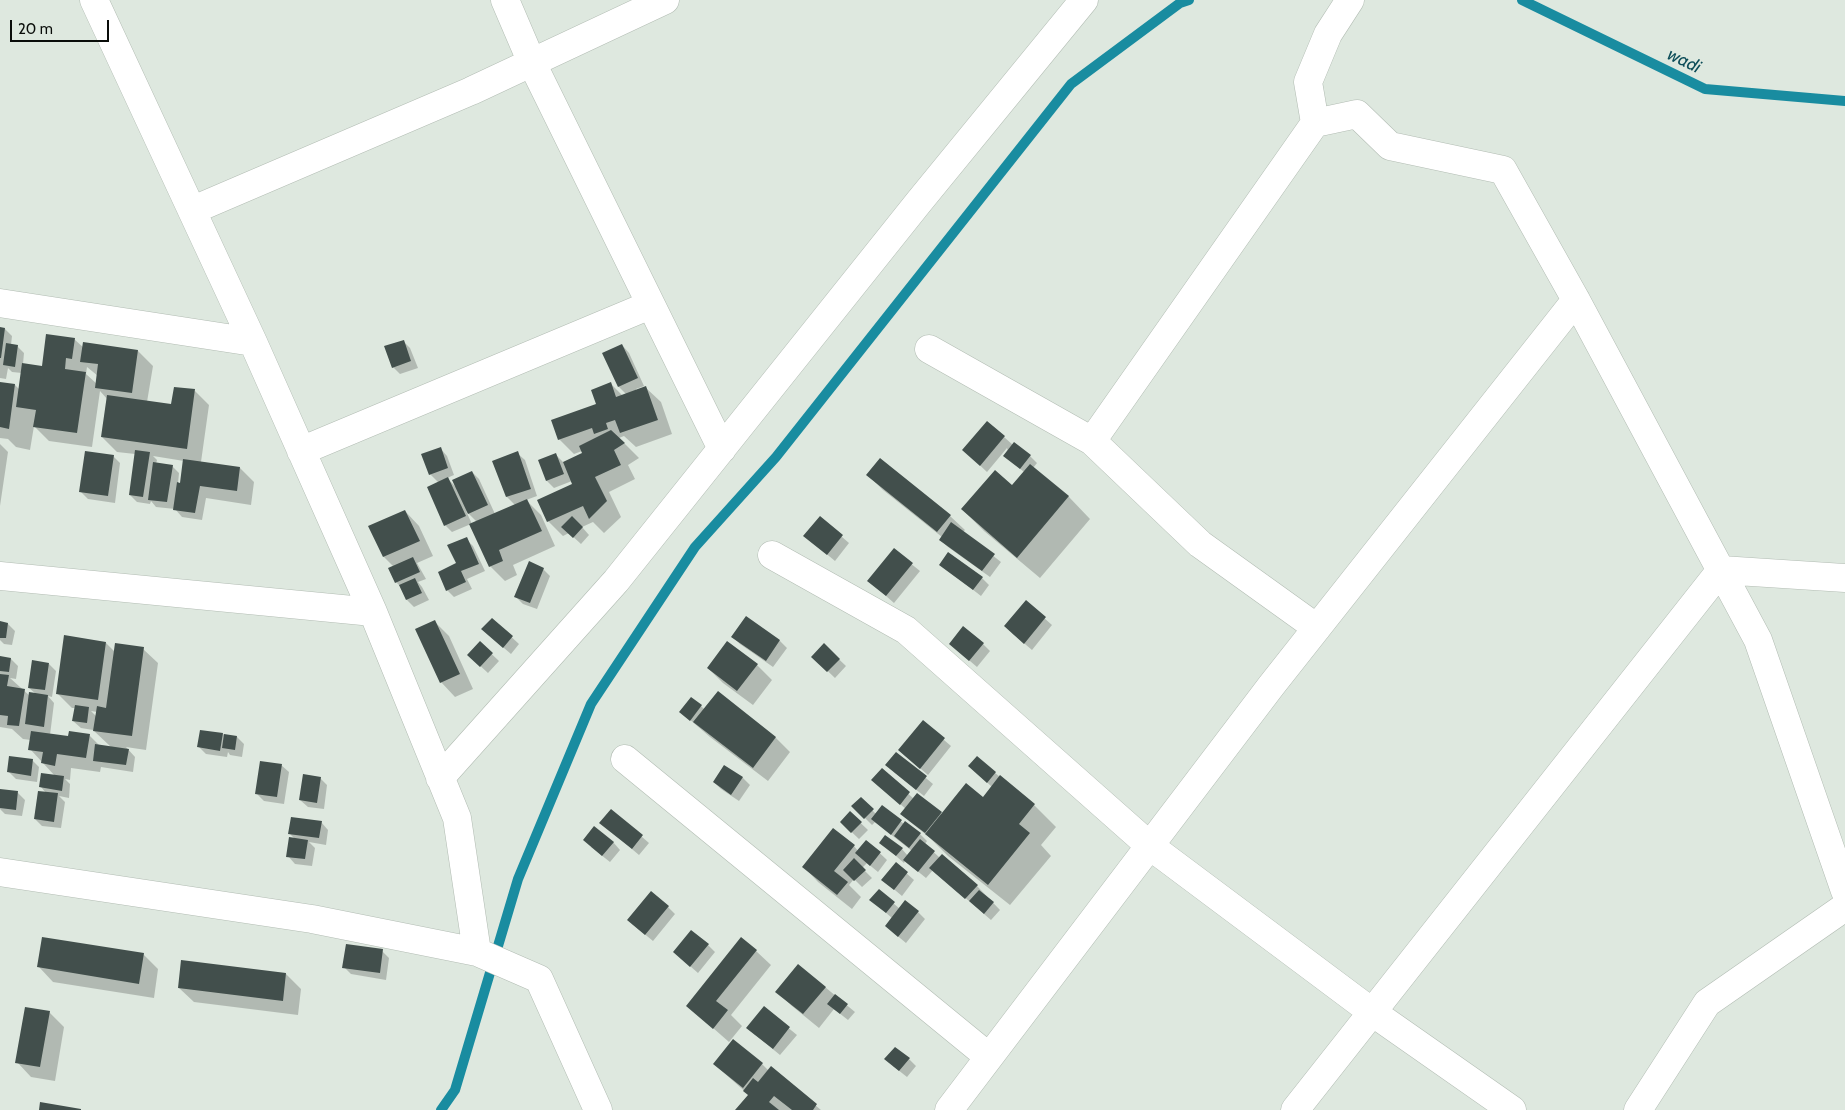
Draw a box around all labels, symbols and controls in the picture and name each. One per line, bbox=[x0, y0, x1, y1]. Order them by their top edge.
scale bar bbox=[12, 10, 111, 42]
text: 20 m bbox=[18, 20, 53, 38]
water label: wadi bbox=[1664, 44, 1704, 78]

